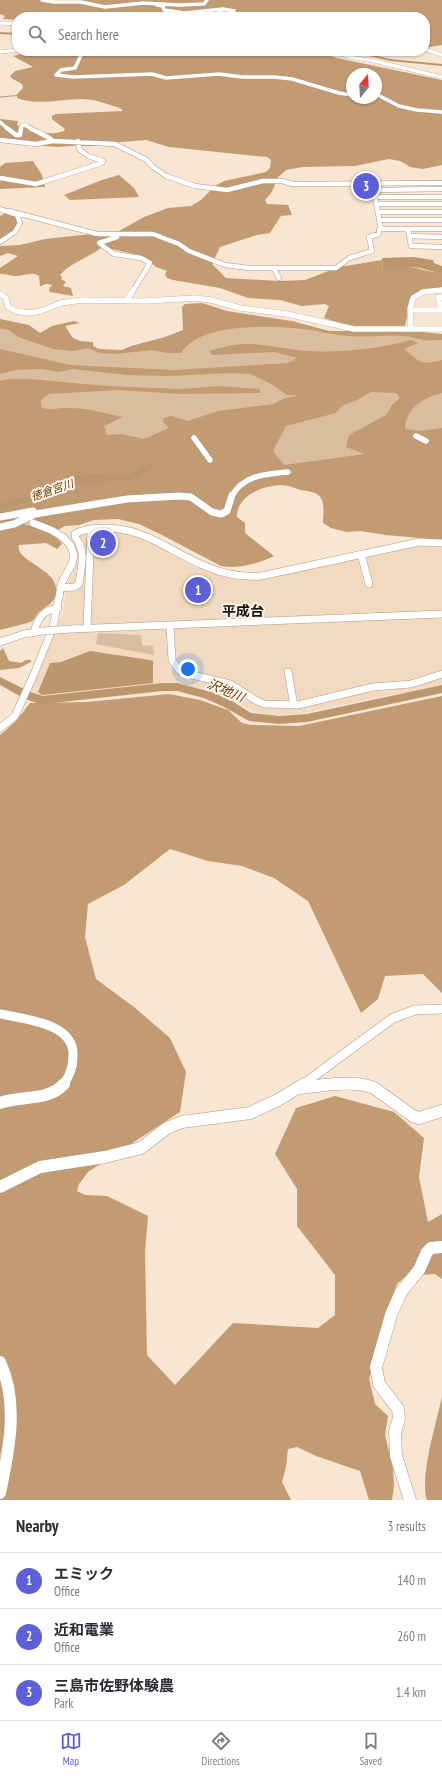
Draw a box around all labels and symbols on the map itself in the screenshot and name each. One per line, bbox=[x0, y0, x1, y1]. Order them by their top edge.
north arrow bbox=[346, 68, 382, 104]
pin: 3 bbox=[353, 171, 379, 201]
water label: 徳倉宮川 bbox=[29, 476, 76, 504]
pin: 2 bbox=[90, 528, 116, 558]
pin: 1 bbox=[185, 575, 211, 605]
district label: 平成台 bbox=[222, 602, 264, 620]
your location bbox=[178, 659, 198, 679]
water label: 沢地川 bbox=[205, 675, 249, 707]

